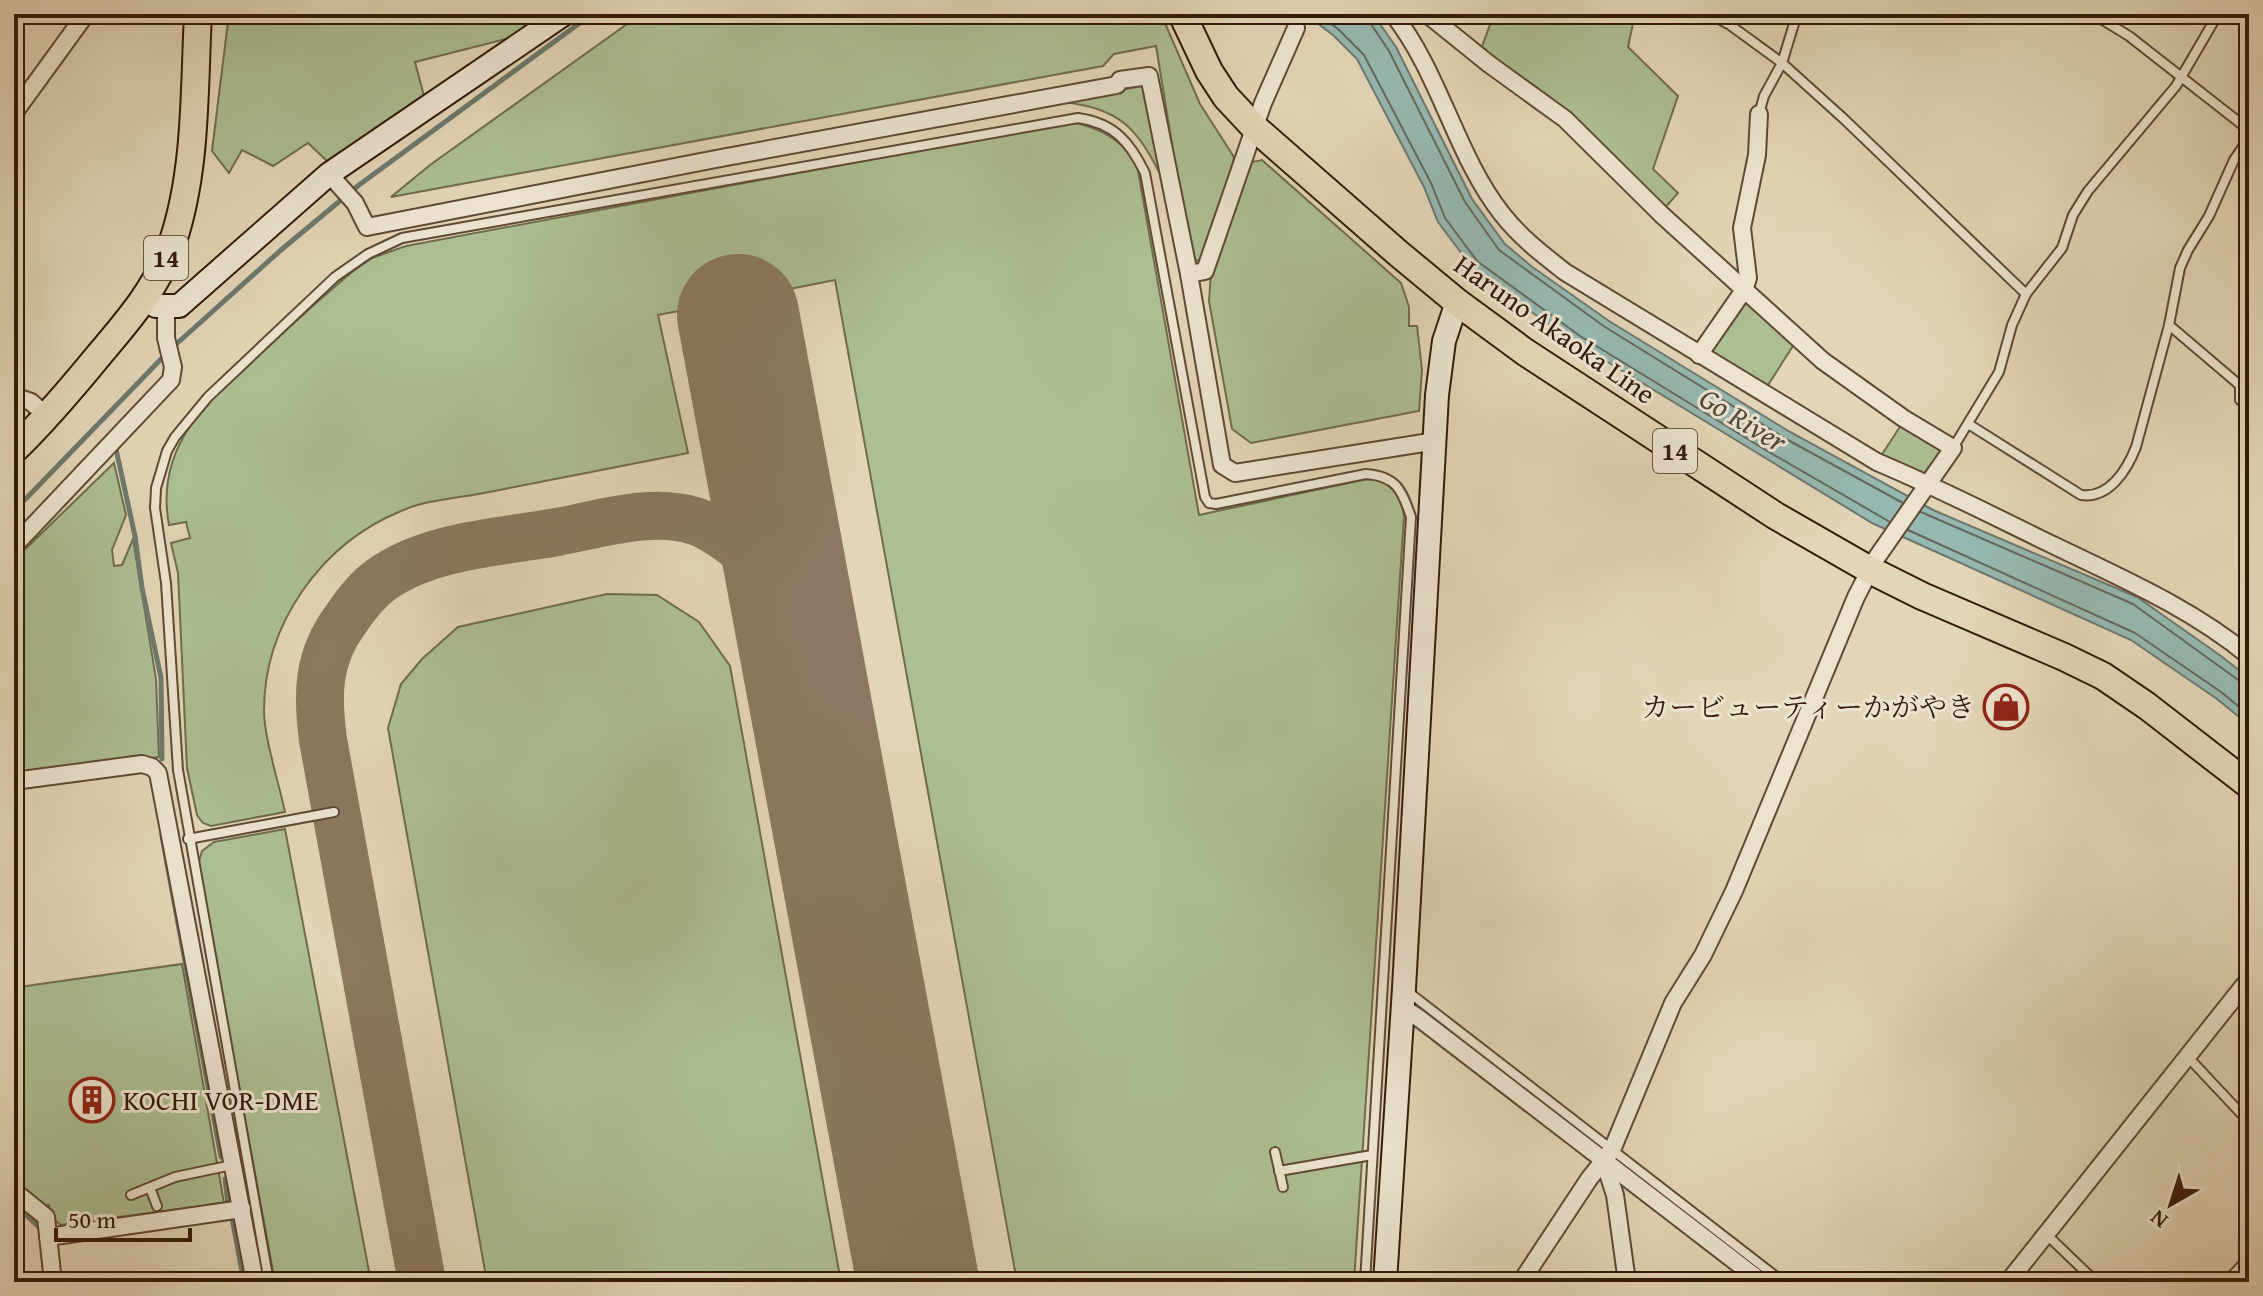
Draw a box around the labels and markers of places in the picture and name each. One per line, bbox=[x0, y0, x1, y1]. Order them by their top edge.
shop icon: カービューティーかがやき bbox=[1982, 683, 2030, 731]
place label: カービューティーかがやき bbox=[1641, 686, 1975, 727]
building icon: KOCHI VOR-DME bbox=[68, 1076, 116, 1124]
place label: KOCHI VOR-DME bbox=[123, 1079, 318, 1120]

